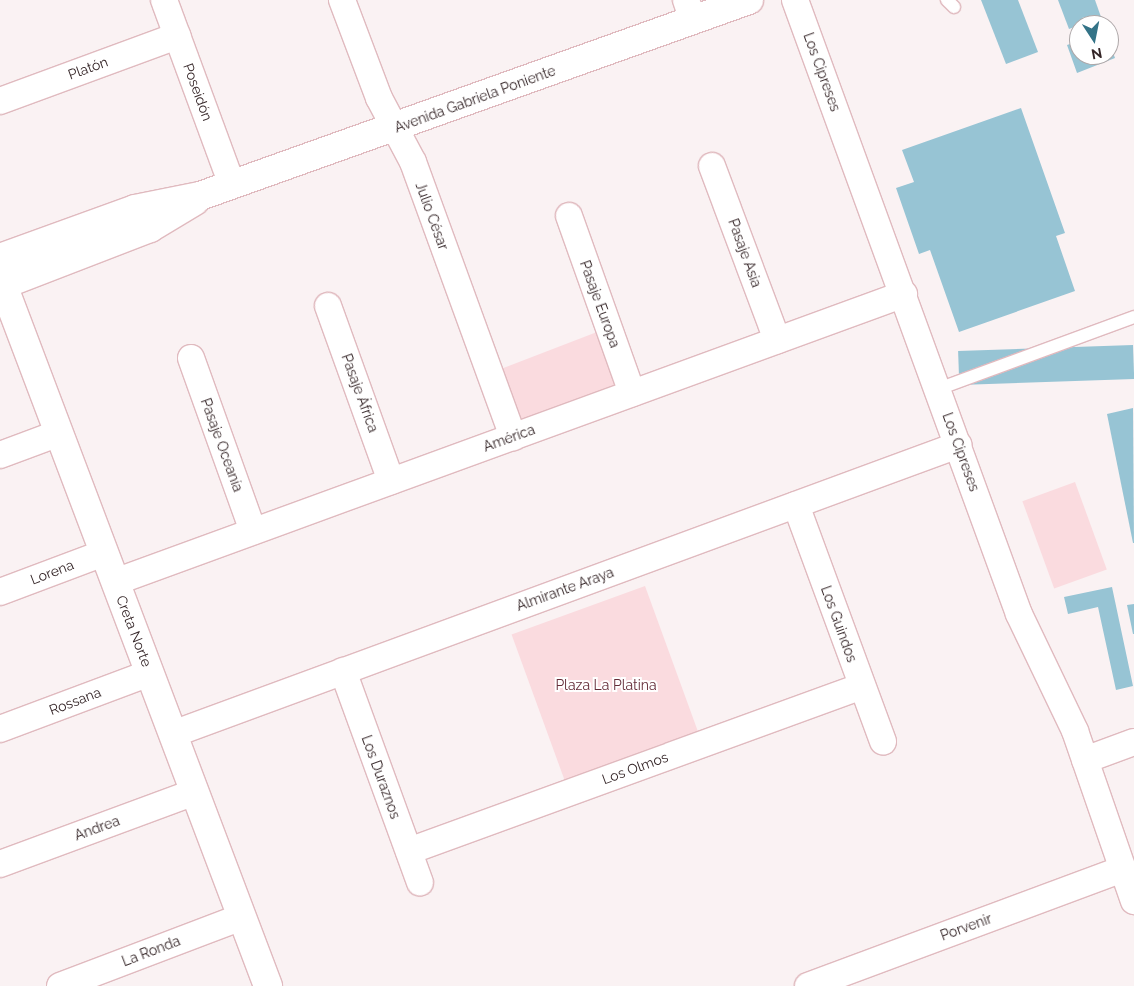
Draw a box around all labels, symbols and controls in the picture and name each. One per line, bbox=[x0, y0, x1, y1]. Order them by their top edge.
north arrow bbox=[1069, 15, 1119, 65]
street label: Los Cipreses bbox=[800, 30, 844, 114]
text: N bbox=[1090, 45, 1103, 63]
street label: Platón bbox=[66, 53, 110, 83]
street label: Poseidón bbox=[180, 61, 216, 123]
street label: Avenida Gabriela Poniente bbox=[392, 62, 558, 136]
street label: Julio César bbox=[412, 180, 452, 252]
street label: Pasaje Asia bbox=[725, 216, 765, 290]
street label: Pasaje Europa bbox=[576, 258, 624, 350]
street label: Pasaje África bbox=[338, 351, 382, 435]
street label: Pasaje Oceanía bbox=[197, 396, 247, 494]
street label: Los Cipreses bbox=[939, 410, 983, 494]
street label: América bbox=[481, 421, 537, 455]
street label: Lorena bbox=[28, 556, 76, 588]
street label: Almirante Araya bbox=[514, 564, 616, 614]
street label: Los Guindos bbox=[817, 584, 861, 664]
street label: Creta Norte bbox=[113, 593, 155, 669]
park label: Plaza La Platina bbox=[555, 677, 657, 693]
street label: Rossana bbox=[47, 683, 103, 719]
street label: Los Duraznos bbox=[358, 733, 404, 821]
street label: Los Olmos bbox=[600, 748, 670, 788]
street label: Andrea bbox=[72, 812, 122, 844]
street label: Porvenir bbox=[938, 910, 994, 944]
street label: La Ronda bbox=[119, 932, 183, 970]

